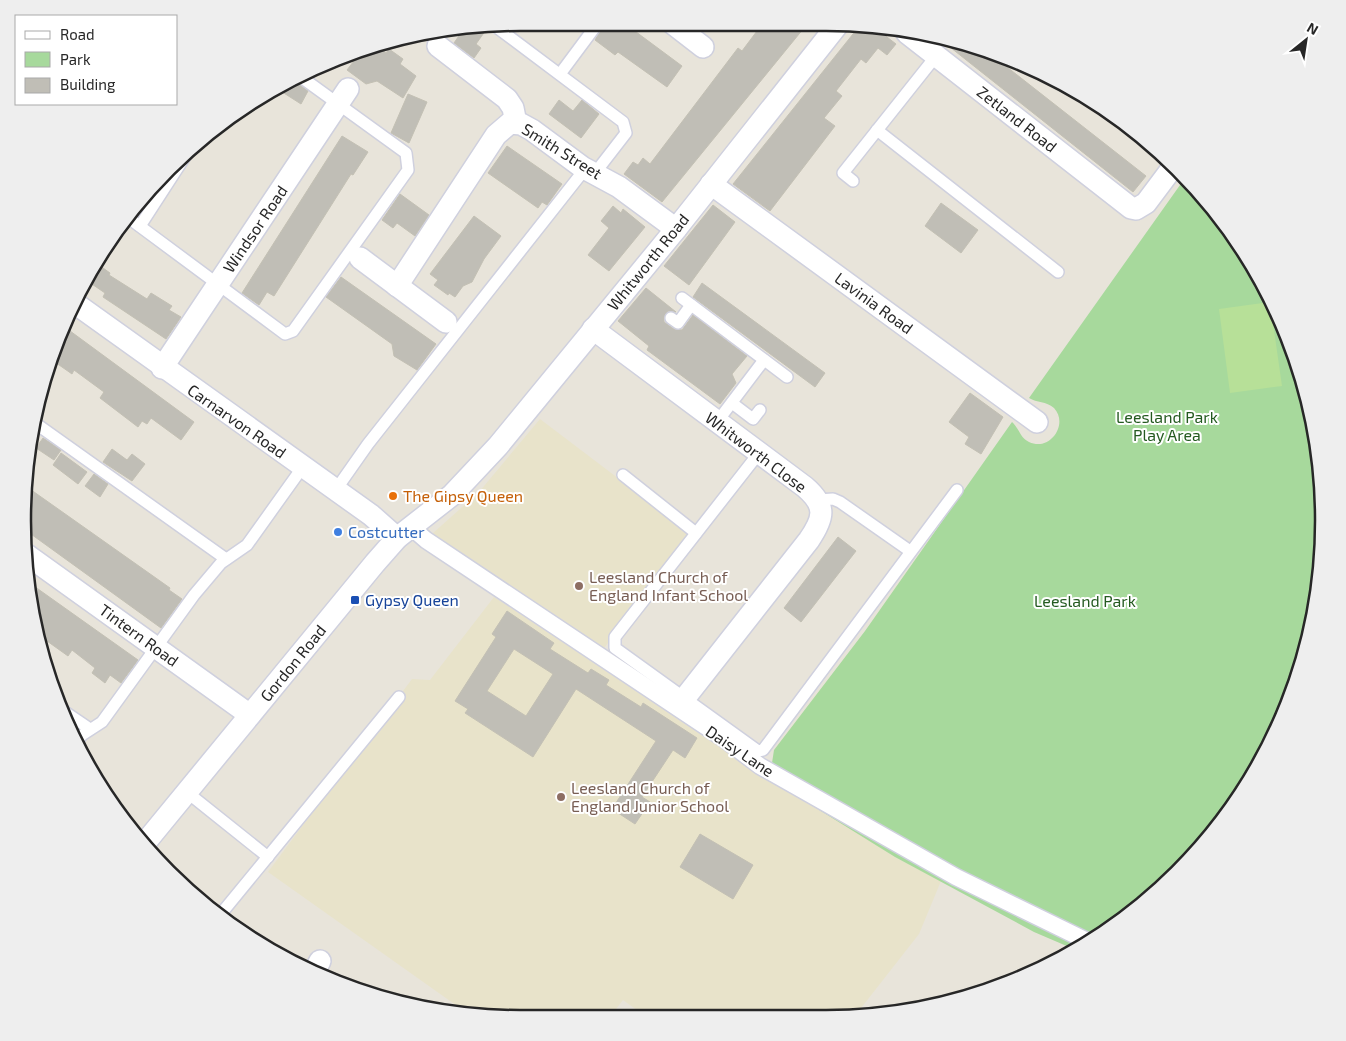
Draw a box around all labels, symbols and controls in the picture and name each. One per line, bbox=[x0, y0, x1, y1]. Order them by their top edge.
legend bbox=[15, 15, 178, 105]
north arrow bbox=[1281, 15, 1331, 65]
text: N bbox=[1304, 18, 1321, 38]
text: Road bbox=[60, 25, 95, 43]
text: Park bbox=[60, 50, 91, 68]
text: Building bbox=[60, 75, 116, 93]
street label: Zetland Road bbox=[974, 82, 1061, 156]
street label: Smith Street bbox=[519, 119, 606, 183]
street label: Windsor Road bbox=[218, 181, 291, 276]
street label: Whitworth Road bbox=[603, 209, 692, 314]
street label: Lavinia Road bbox=[832, 268, 917, 337]
street label: Carnarvon Road bbox=[184, 380, 290, 462]
street label: Whitworth Close bbox=[702, 407, 811, 496]
park label: Leesland Park Play Area bbox=[1116, 407, 1218, 444]
place label: The Gipsy Queen bbox=[403, 486, 523, 506]
marker: The Gipsy Queen bbox=[387, 490, 399, 502]
place label: Costcutter bbox=[348, 522, 425, 541]
marker: Costcutter bbox=[332, 526, 344, 538]
place label: Leesland Church of England Infant School bbox=[589, 567, 748, 604]
marker: Leesland Church of England Infant School bbox=[573, 580, 585, 592]
place label: Gypsy Queen bbox=[365, 590, 459, 610]
park label: Leesland Park bbox=[1034, 591, 1136, 610]
marker: Gypsy Queen bbox=[349, 594, 361, 606]
street label: Tintern Road bbox=[96, 599, 183, 670]
street label: Gordon Road bbox=[256, 620, 329, 705]
street label: Daisy Lane bbox=[703, 721, 778, 780]
place label: Leesland Church of England Junior School bbox=[571, 778, 729, 815]
marker: Leesland Church of England Junior School bbox=[555, 791, 567, 803]

